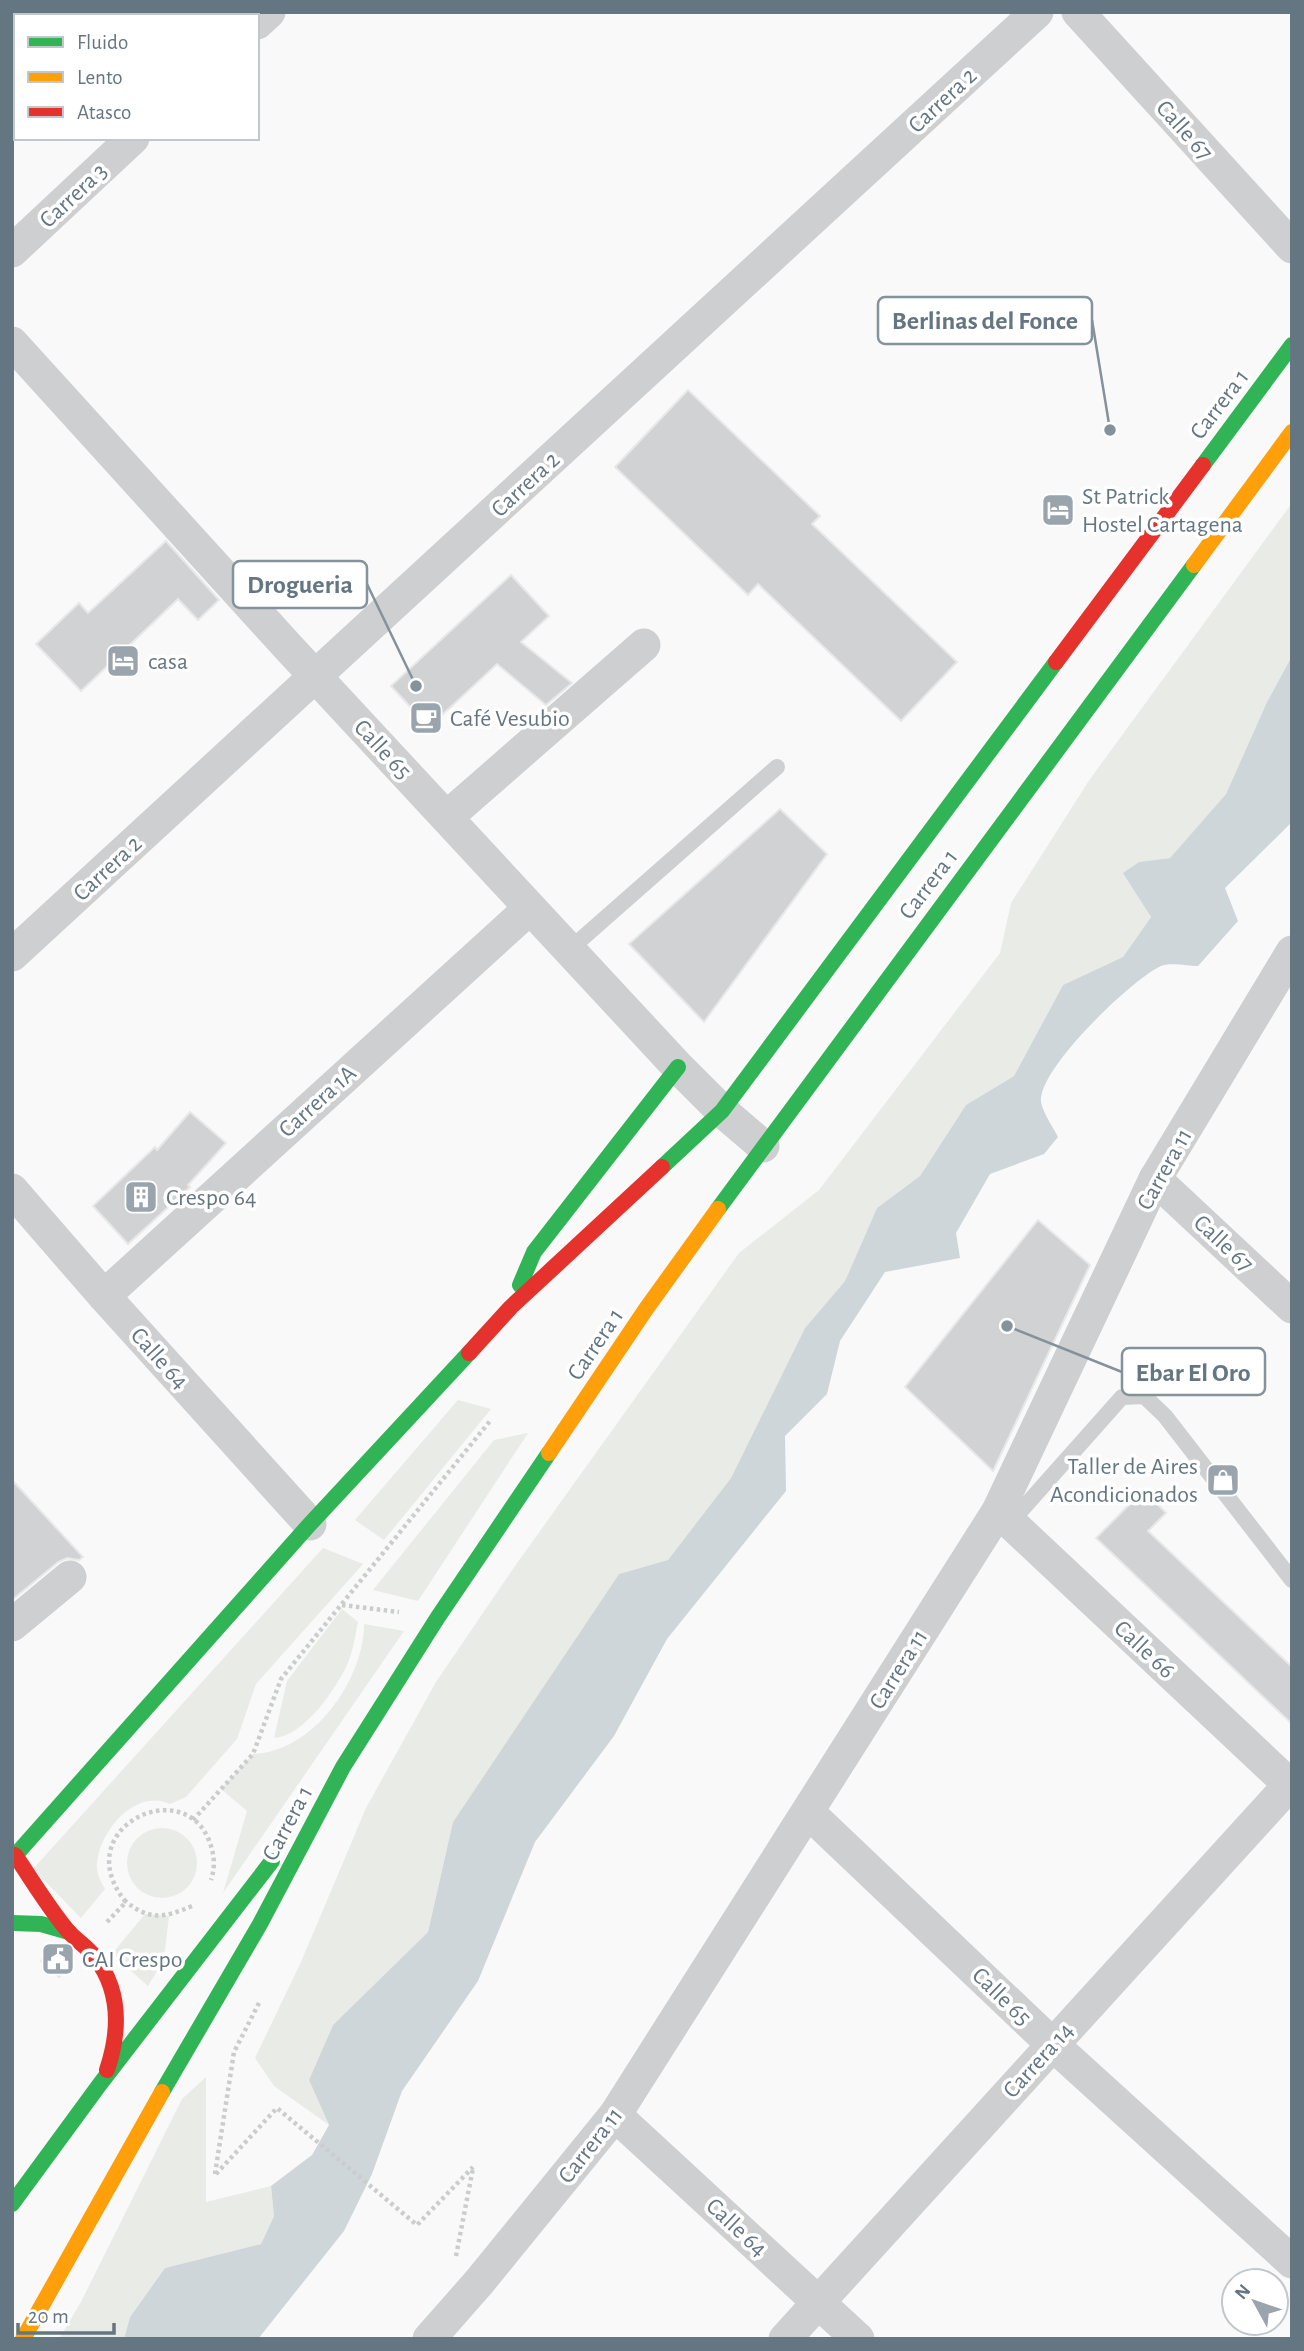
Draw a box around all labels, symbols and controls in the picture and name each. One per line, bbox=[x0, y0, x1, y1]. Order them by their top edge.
legend bbox=[14, 14, 259, 140]
text: Fluido bbox=[77, 32, 128, 53]
street label: Carrera 2 bbox=[904, 63, 981, 138]
text: Lento bbox=[77, 67, 123, 88]
street label: Calle 67 bbox=[1151, 96, 1217, 165]
text: Atasco bbox=[77, 102, 131, 123]
street label: Carrera 3 bbox=[35, 159, 112, 233]
callout: Berlinas del Fonce bbox=[878, 297, 1092, 344]
text: Berlinas del Fonce bbox=[892, 308, 1078, 334]
street label: Carrera 1 bbox=[1186, 365, 1254, 444]
street label: Carrera 2 bbox=[487, 447, 564, 522]
place label: St Patrick Hostel Cartagena bbox=[1082, 485, 1243, 537]
hotel icon: St Patrick Hostel Cartagena bbox=[1039, 491, 1077, 529]
callout: Drogueria bbox=[233, 561, 367, 608]
text: Drogueria bbox=[247, 572, 353, 598]
hotel icon: casa bbox=[104, 642, 142, 680]
place label: casa bbox=[148, 650, 188, 674]
cafe icon: Café Vesubio bbox=[407, 699, 445, 737]
place label: Café Vesubio bbox=[450, 707, 570, 731]
street label: Calle 65 bbox=[349, 715, 416, 784]
street label: Carrera 2 bbox=[69, 831, 146, 906]
street label: Carrera 1 bbox=[895, 845, 963, 924]
street label: Carrera 1A bbox=[275, 1061, 361, 1142]
street label: Carrera 11 bbox=[1133, 1125, 1197, 1214]
building icon: Crespo 64 bbox=[122, 1178, 160, 1216]
place label: Crespo 64 bbox=[166, 1186, 256, 1210]
street label: Calle 67 bbox=[1189, 1210, 1258, 1277]
street label: Carrera 1 bbox=[563, 1304, 628, 1385]
street label: Calle 64 bbox=[126, 1323, 193, 1394]
callout: Ebar El Oro bbox=[1122, 1348, 1265, 1395]
text: Ebar El Oro bbox=[1135, 1360, 1251, 1386]
place label: Taller de Aires Acondicionados bbox=[1050, 1455, 1198, 1507]
shop icon: Taller de Aires Acondicionados bbox=[1204, 1461, 1242, 1499]
street label: Calle 66 bbox=[1109, 1616, 1179, 1683]
street label: Carrera 11 bbox=[865, 1625, 933, 1714]
street label: Carrera 1 bbox=[258, 1782, 317, 1865]
public building icon: CAI Crespo bbox=[39, 1940, 77, 1978]
place label: CAI Crespo bbox=[82, 1948, 182, 1972]
street label: Calle 65 bbox=[967, 1963, 1035, 2030]
street label: Carrera 14 bbox=[999, 2018, 1079, 2103]
street label: Carrera 11 bbox=[554, 2103, 628, 2188]
street label: Calle 64 bbox=[701, 2194, 771, 2261]
north arrow bbox=[1220, 2267, 1290, 2337]
text: N bbox=[1232, 2281, 1255, 2303]
scale bar bbox=[18, 2292, 114, 2336]
text: 20 m bbox=[28, 2306, 69, 2327]

